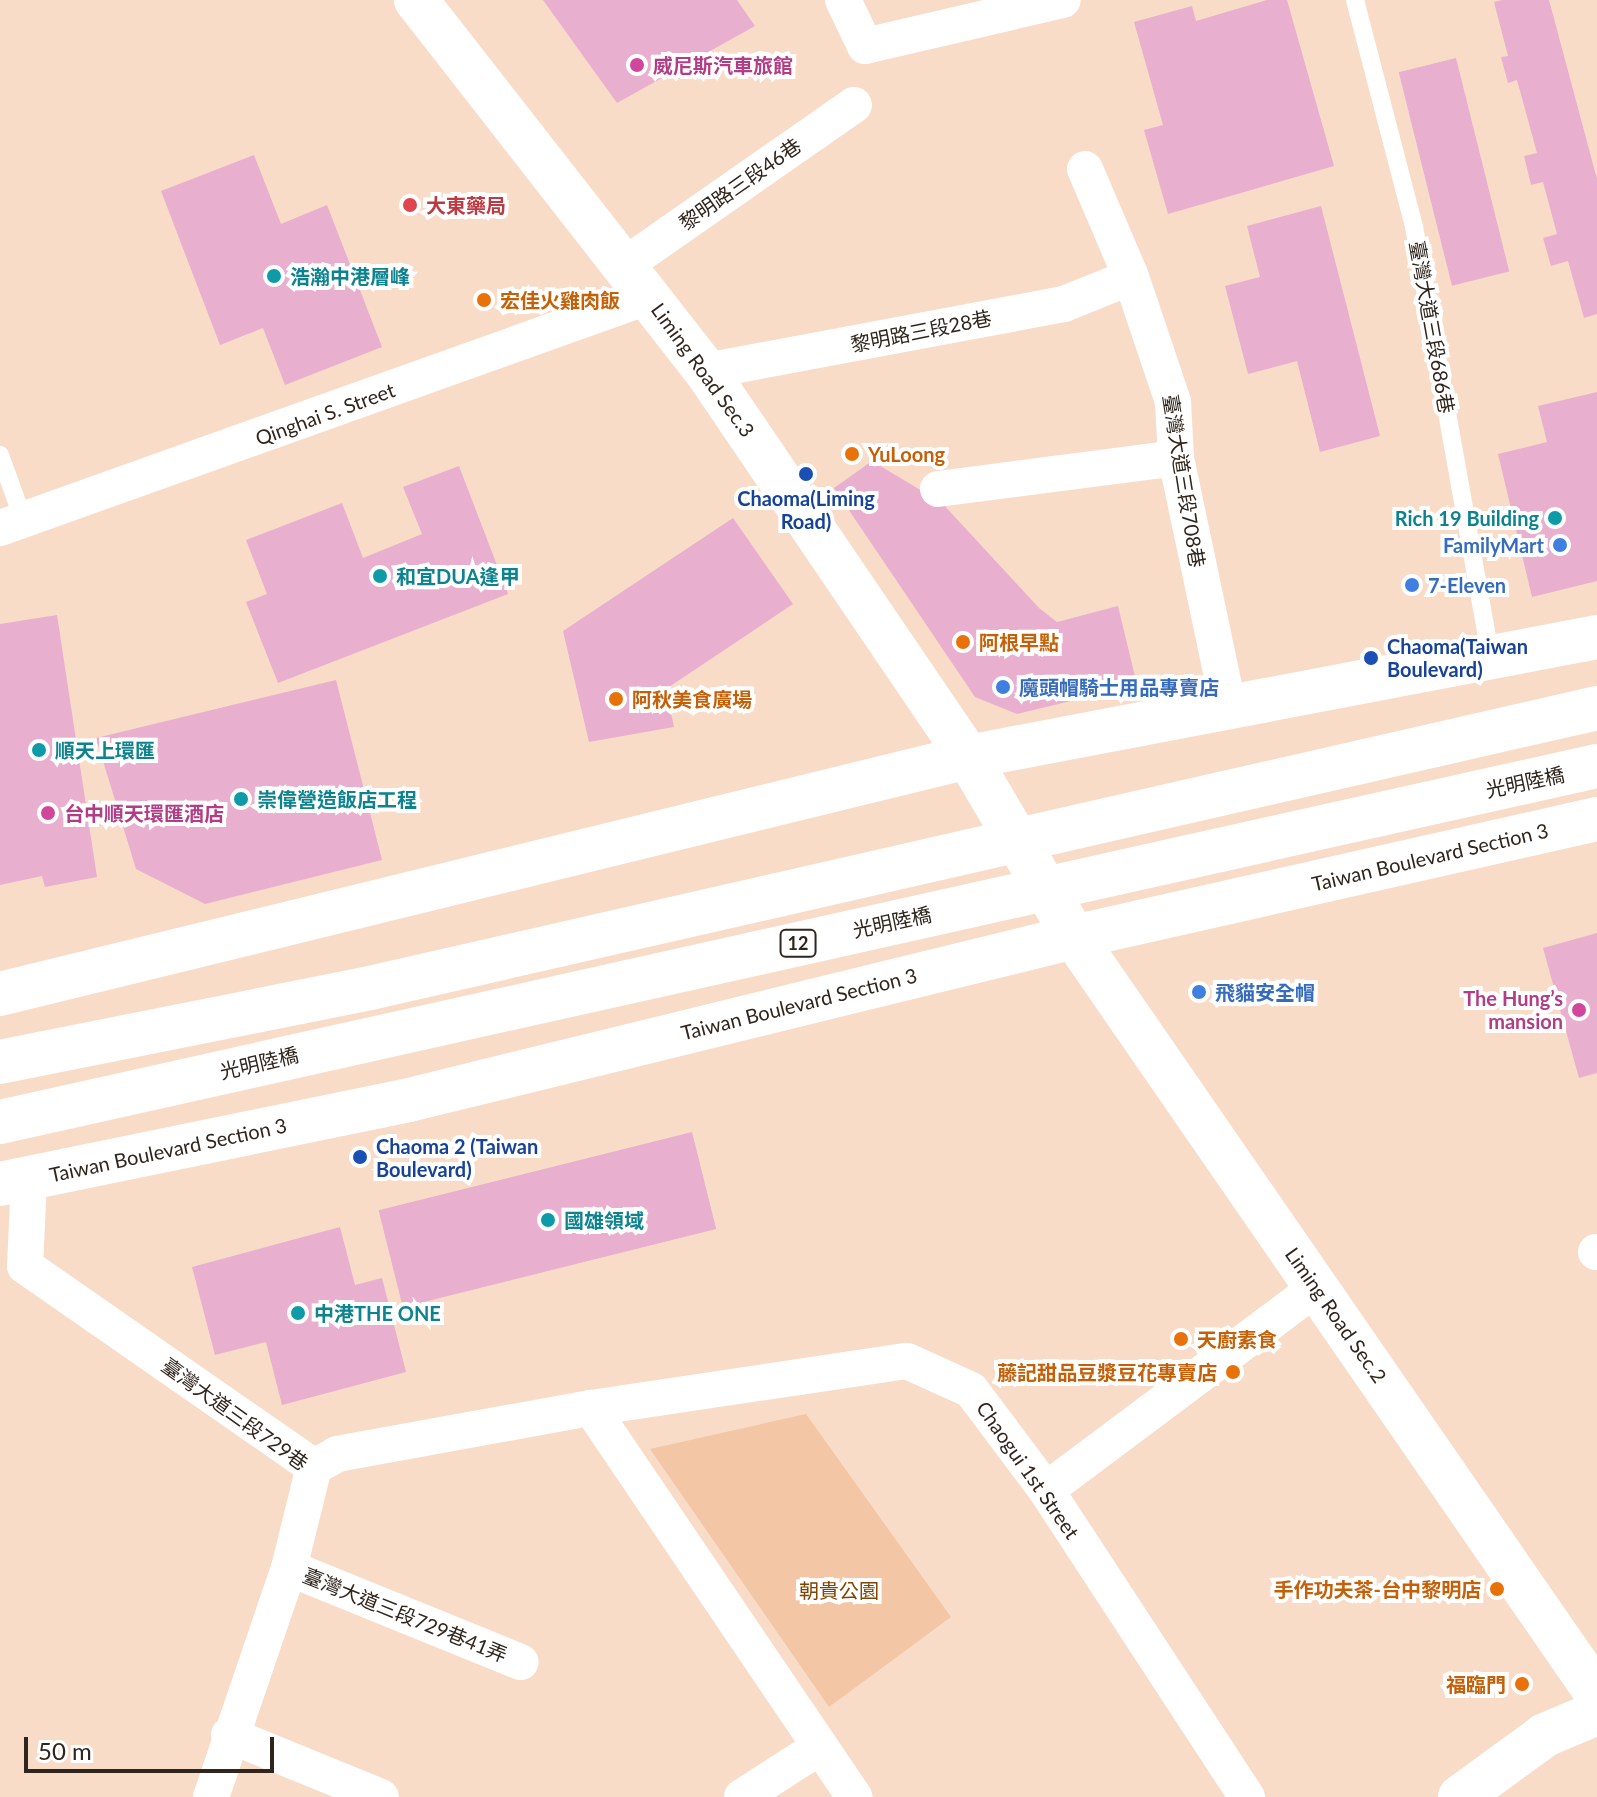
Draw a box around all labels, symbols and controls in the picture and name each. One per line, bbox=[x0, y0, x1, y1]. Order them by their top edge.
place label: 威尼斯汽車旅館 bbox=[653, 53, 793, 77]
marker: 威尼斯汽車旅館 bbox=[628, 56, 646, 74]
street label: 黎明路三段46巷 bbox=[674, 133, 806, 235]
place label: 大東藥局 bbox=[426, 193, 506, 217]
marker: 大東藥局 bbox=[401, 196, 419, 214]
street label: 臺灣大道三段686巷 bbox=[1405, 239, 1459, 415]
place label: 浩瀚中港層峰 bbox=[290, 264, 410, 288]
marker: 浩瀚中港層峰 bbox=[265, 267, 283, 285]
place label: 宏佳火雞肉飯 bbox=[500, 288, 620, 312]
marker: 宏佳火雞肉飯 bbox=[475, 291, 493, 309]
street label: Liming Road Sec.3 bbox=[646, 298, 760, 442]
street label: 黎明路三段28巷 bbox=[848, 306, 994, 356]
street label: Qinghai S. Street bbox=[252, 378, 398, 450]
street label: 臺灣大道三段708巷 bbox=[1158, 393, 1210, 569]
place label: YuLoong bbox=[868, 442, 945, 466]
marker: YuLoong bbox=[843, 445, 861, 463]
marker: Chaoma(Liming Road) bbox=[797, 465, 815, 483]
place label: Chaoma(Liming Road) bbox=[737, 486, 875, 533]
place label: Rich 19 Building bbox=[1395, 506, 1539, 530]
marker: Rich 19 Building bbox=[1546, 509, 1564, 527]
place label: FamilyMart bbox=[1443, 533, 1544, 557]
marker: FamilyMart bbox=[1551, 536, 1569, 554]
place label: 和宜DUA逢甲 bbox=[396, 564, 520, 588]
marker: 和宜DUA逢甲 bbox=[371, 567, 389, 585]
place label: 7-Eleven bbox=[1428, 573, 1506, 597]
marker: 7-Eleven bbox=[1403, 576, 1421, 594]
place label: 阿根早點 bbox=[979, 630, 1059, 654]
marker: 阿根早點 bbox=[954, 633, 972, 651]
place label: Chaoma(Taiwan Boulevard) bbox=[1387, 634, 1528, 681]
marker: Chaoma(Taiwan Boulevard) bbox=[1362, 649, 1380, 667]
place label: 魔頭帽騎士用品專賣店 bbox=[1019, 675, 1219, 699]
marker: 魔頭帽騎士用品專賣店 bbox=[994, 678, 1012, 696]
place label: 阿秋美食廣場 bbox=[632, 687, 752, 711]
marker: 阿秋美食廣場 bbox=[607, 690, 625, 708]
place label: 順天上環匯 bbox=[55, 738, 155, 762]
marker: 順天上環匯 bbox=[30, 741, 48, 759]
street label: 光明陸橋 bbox=[1483, 762, 1567, 802]
place label: 崇偉營造飯店工程 bbox=[257, 787, 417, 811]
marker: 崇偉營造飯店工程 bbox=[232, 790, 250, 808]
place label: 台中順天環匯酒店 bbox=[64, 801, 224, 825]
marker: 台中順天環匯酒店 bbox=[39, 804, 57, 822]
street label: Taiwan Boulevard Section 3 bbox=[1309, 818, 1551, 896]
street label: 光明陸橋 bbox=[850, 902, 934, 942]
road number: 12 bbox=[778, 929, 818, 957]
street label: Taiwan Boulevard Section 3 bbox=[679, 963, 919, 1045]
place label: 飛貓安全帽 bbox=[1215, 980, 1315, 1004]
marker: 飛貓安全帽 bbox=[1190, 983, 1208, 1001]
place label: The Hung’s mansion bbox=[1463, 986, 1563, 1033]
marker: The Hung’s mansion bbox=[1570, 1001, 1588, 1019]
street label: 光明陸橋 bbox=[217, 1042, 301, 1084]
street label: Taiwan Boulevard Section 3 bbox=[47, 1113, 289, 1187]
place label: Chaoma 2 (Taiwan Boulevard) bbox=[376, 1134, 538, 1181]
marker: Chaoma 2 (Taiwan Boulevard) bbox=[351, 1148, 369, 1166]
place label: 國雄領域 bbox=[564, 1208, 644, 1232]
marker: 國雄領域 bbox=[539, 1211, 557, 1229]
street label: Liming Road Sec.2 bbox=[1280, 1243, 1392, 1387]
place label: 中港THE ONE bbox=[314, 1301, 441, 1325]
marker: 中港THE ONE bbox=[289, 1304, 307, 1322]
place label: 天廚素食 bbox=[1197, 1327, 1277, 1351]
marker: 天廚素食 bbox=[1172, 1330, 1190, 1348]
street label: 臺灣大道三段729巷 bbox=[157, 1353, 313, 1475]
place label: 藤記甜品豆漿豆花專賣店 bbox=[997, 1360, 1217, 1384]
marker: 藤記甜品豆漿豆花專賣店 bbox=[1224, 1363, 1242, 1381]
street label: Chaogui 1st Street bbox=[972, 1397, 1084, 1543]
street label: 臺灣大道三段729巷41弄 bbox=[299, 1563, 511, 1667]
place label: 手作功夫茶-台中黎明店 bbox=[1274, 1577, 1481, 1601]
park label: 朝貴公園 bbox=[799, 1578, 879, 1602]
marker: 手作功夫茶-台中黎明店 bbox=[1488, 1580, 1506, 1598]
place label: 福臨門 bbox=[1446, 1672, 1506, 1696]
marker: 福臨門 bbox=[1513, 1675, 1531, 1693]
scale bar bbox=[28, 1721, 278, 1771]
text: 50 m bbox=[38, 1736, 92, 1765]

